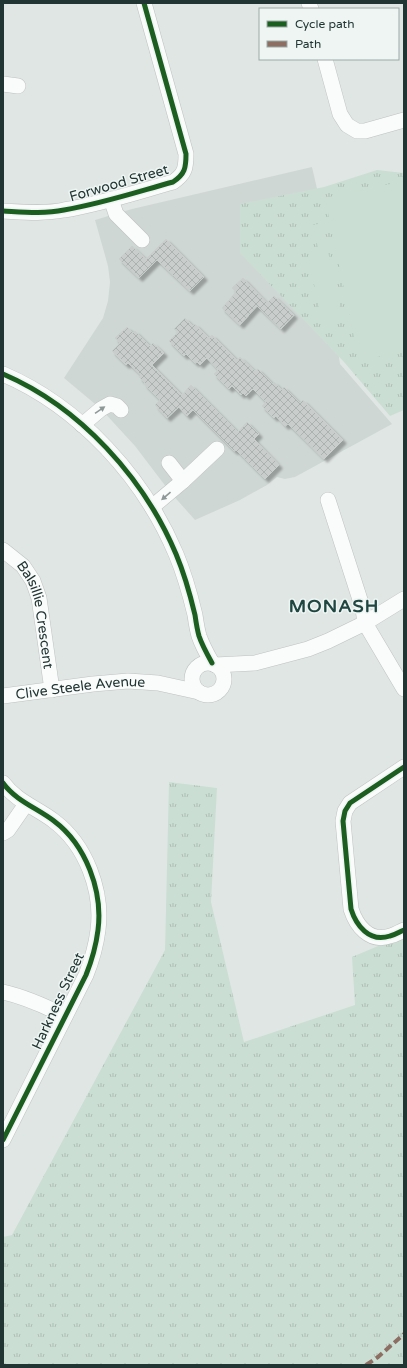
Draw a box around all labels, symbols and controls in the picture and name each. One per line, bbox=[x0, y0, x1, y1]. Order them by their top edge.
legend bbox=[259, 8, 399, 60]
text: Cycle path bbox=[295, 17, 354, 31]
text: Path bbox=[295, 37, 321, 51]
street label: Forwood Street bbox=[67, 161, 171, 205]
one-way arrow bbox=[95, 406, 106, 414]
one-way arrow bbox=[161, 491, 171, 501]
street label: Balsillie Crescent bbox=[13, 557, 57, 670]
district label: MONASH bbox=[289, 595, 379, 617]
street label: Clive Steele Avenue bbox=[15, 672, 146, 703]
street label: Harkness Street bbox=[28, 949, 88, 1052]

